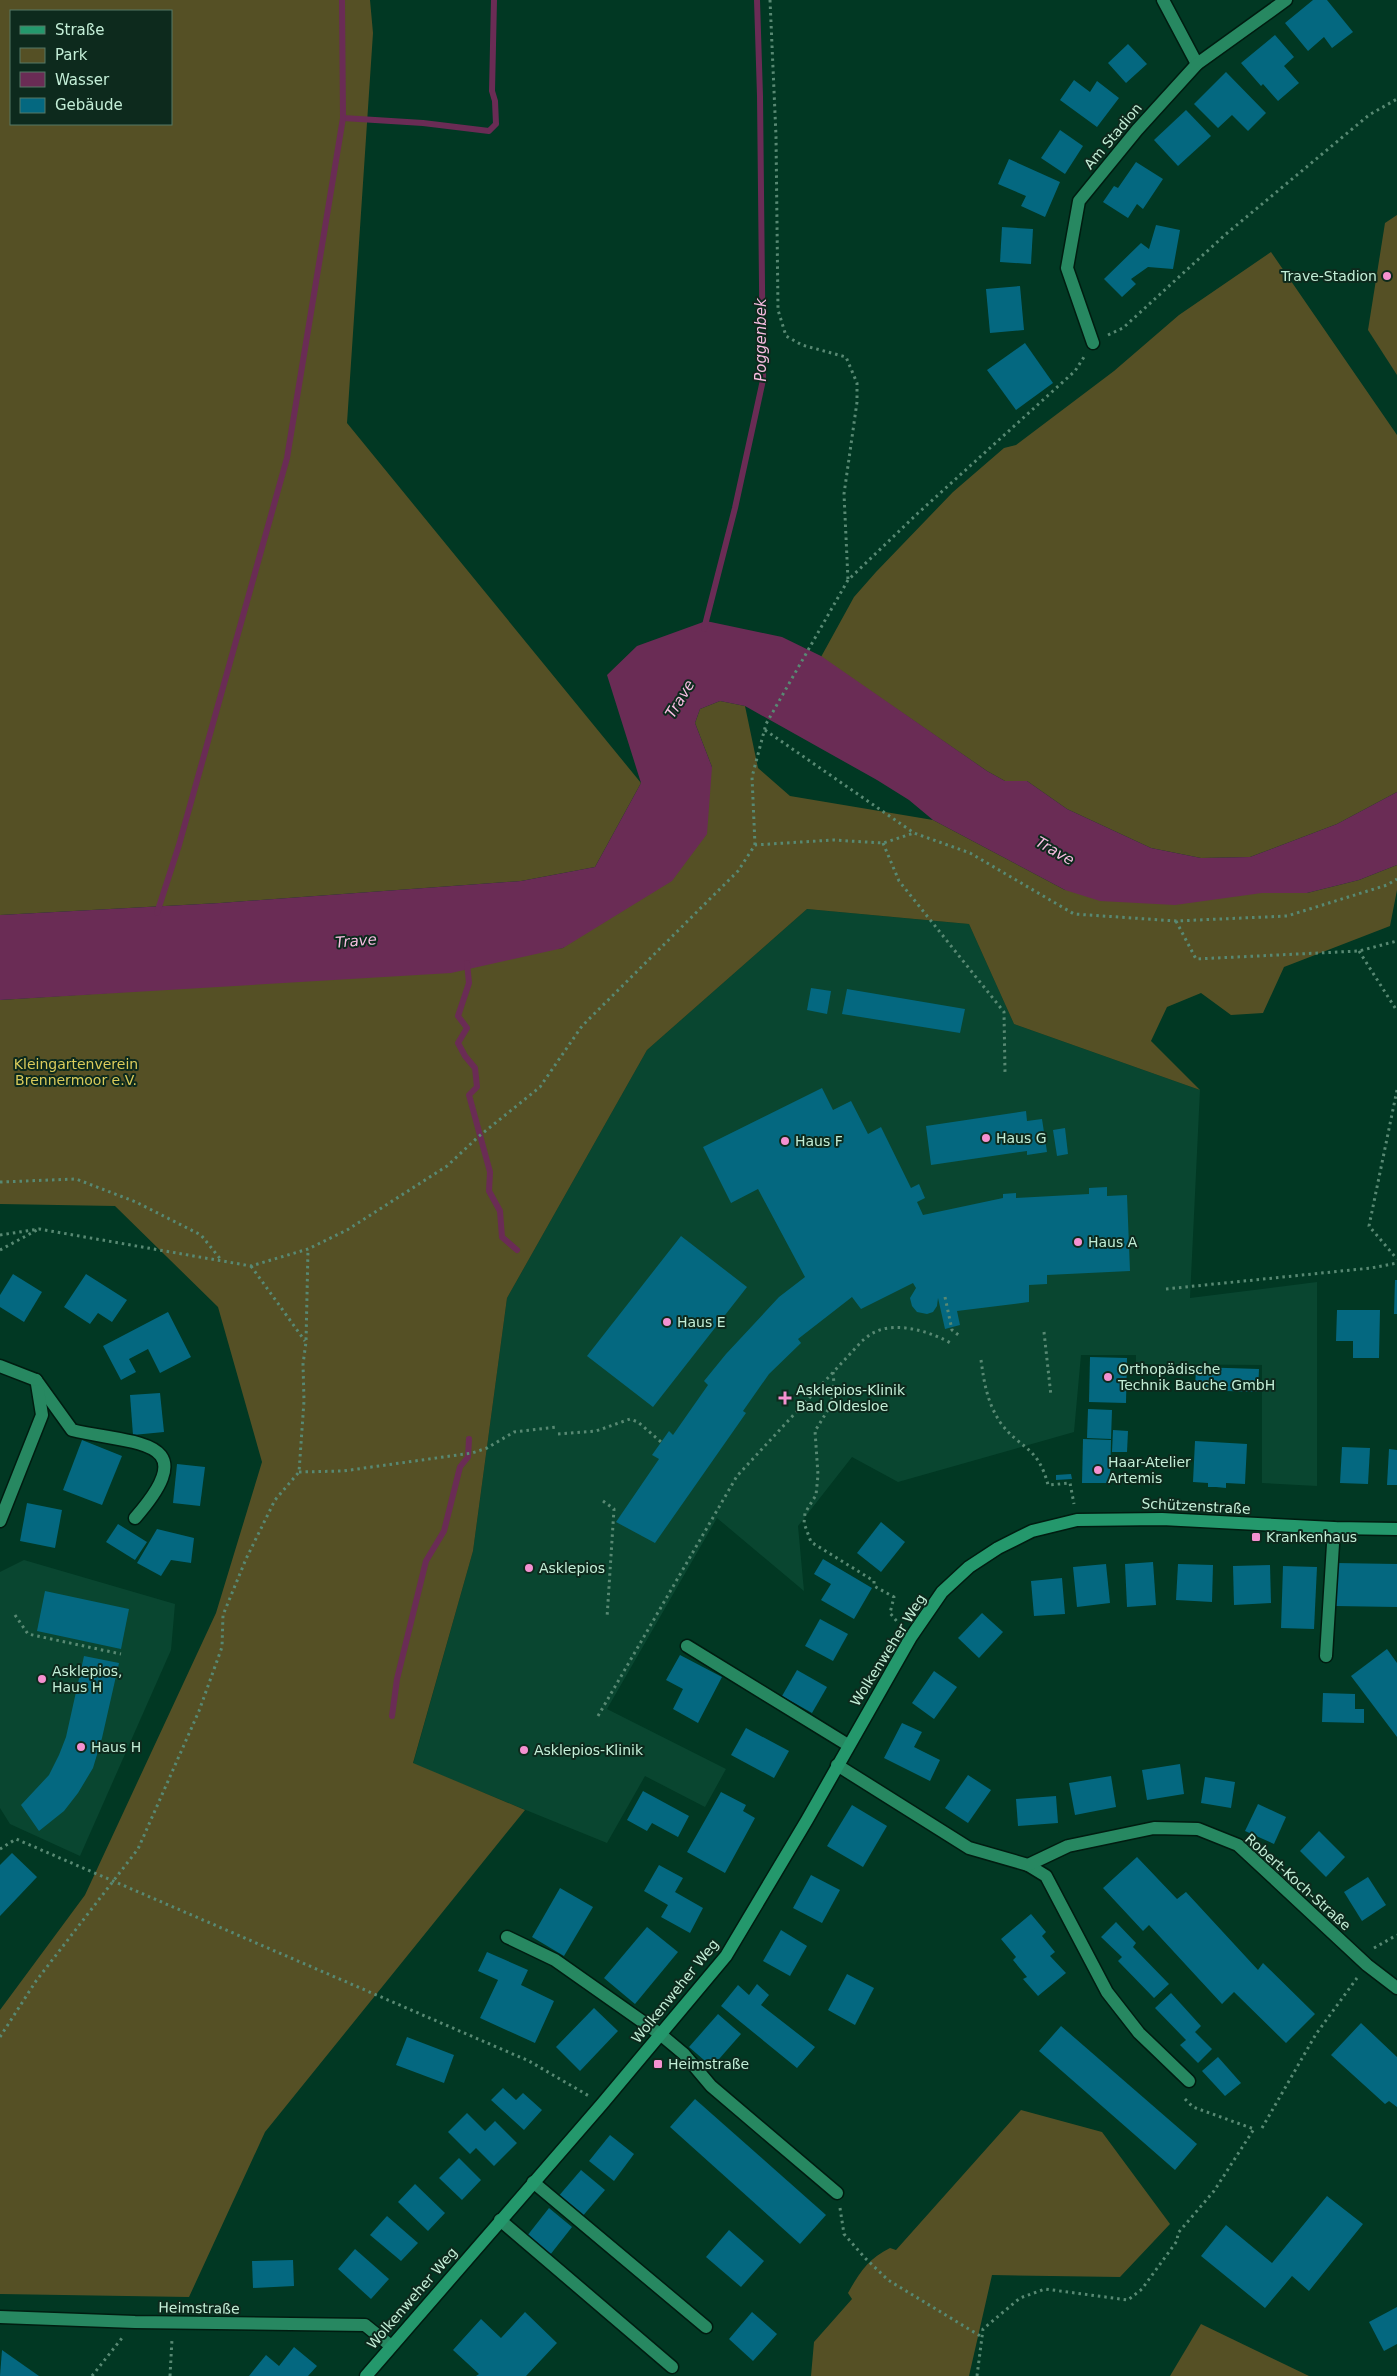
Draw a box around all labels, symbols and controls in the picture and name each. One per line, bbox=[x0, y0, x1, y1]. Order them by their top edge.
legend bbox=[10, 10, 172, 125]
text: Straße bbox=[55, 21, 104, 39]
text: Park bbox=[55, 46, 88, 64]
text: Wasser bbox=[55, 71, 110, 89]
text: Gebäude bbox=[55, 96, 123, 114]
street label: Am Stadion bbox=[1081, 100, 1145, 172]
place label: Trave-Stadion bbox=[1280, 268, 1377, 284]
marker: Trave-Stadion bbox=[1381, 270, 1393, 282]
water label: Poggenbek bbox=[752, 297, 770, 382]
water label: Trave bbox=[662, 677, 698, 721]
water label: Trave bbox=[1033, 833, 1077, 869]
water label: Trave bbox=[335, 930, 377, 952]
park label: Kleingartenverein Brennermoor e.V. bbox=[14, 1056, 138, 1088]
place label: Haus G bbox=[996, 1130, 1047, 1146]
marker: Haus G bbox=[980, 1132, 992, 1144]
place label: Haus F bbox=[795, 1133, 843, 1149]
marker: Haus F bbox=[779, 1135, 791, 1147]
place label: Haus A bbox=[1088, 1234, 1138, 1250]
marker: Haus A bbox=[1072, 1236, 1084, 1248]
place label: Haus E bbox=[677, 1314, 726, 1330]
marker: Haus E bbox=[661, 1316, 673, 1328]
place label: Orthopädische Technik Bauche GmbH bbox=[1117, 1361, 1275, 1393]
marker: Orthopädische Technik Bauche GmbH bbox=[1102, 1371, 1114, 1383]
place label: Asklepios-Klinik Bad Oldesloe bbox=[796, 1382, 906, 1414]
marker: Asklepios-Klinik Bad Oldesloe bbox=[778, 1391, 792, 1405]
place label: Haar-Atelier Artemis bbox=[1108, 1454, 1191, 1486]
marker: Haar-Atelier Artemis bbox=[1092, 1464, 1104, 1476]
street label: Schützenstraße bbox=[1141, 1495, 1251, 1517]
place label: Krankenhaus bbox=[1266, 1529, 1357, 1545]
marker: Krankenhaus bbox=[1250, 1531, 1262, 1543]
place label: Asklepios bbox=[539, 1560, 605, 1576]
marker: Asklepios bbox=[523, 1562, 535, 1574]
street label: Wolkenweher Weg bbox=[847, 1591, 929, 1709]
place label: Asklepios, Haus H bbox=[52, 1663, 123, 1695]
marker: Asklepios, Haus H bbox=[36, 1673, 48, 1685]
place label: Haus H bbox=[91, 1739, 141, 1755]
marker: Haus H bbox=[75, 1741, 87, 1753]
place label: Asklepios-Klinik bbox=[534, 1742, 644, 1758]
marker: Asklepios-Klinik bbox=[518, 1744, 530, 1756]
street label: Robert-Koch-Straße bbox=[1242, 1830, 1354, 1934]
street label: Wolkenweher Weg bbox=[628, 1936, 722, 2046]
place label: Heimstraße bbox=[668, 2056, 749, 2072]
marker: Heimstraße bbox=[652, 2058, 664, 2070]
street label: Wolkenweher Weg bbox=[364, 2244, 460, 2352]
street label: Heimstraße bbox=[158, 2299, 240, 2317]

